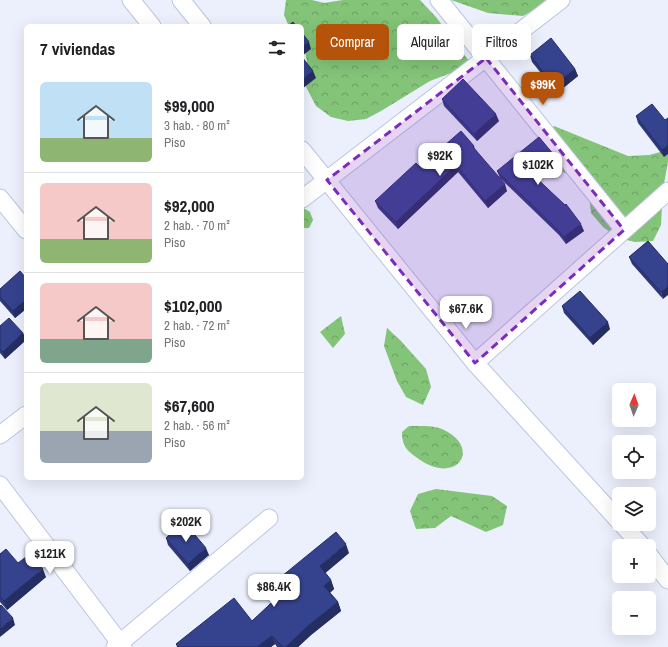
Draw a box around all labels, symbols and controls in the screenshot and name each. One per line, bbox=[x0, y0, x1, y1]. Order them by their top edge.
chip: Comprar bbox=[316, 24, 389, 60]
chip: Alquilar bbox=[397, 24, 464, 60]
chip: Filtros bbox=[472, 24, 531, 60]
text: 7 viviendas bbox=[40, 37, 115, 60]
icon: filters bbox=[266, 37, 288, 59]
pin: $99K bbox=[519, 72, 567, 106]
text: $99K bbox=[530, 76, 556, 93]
text: $99,000 bbox=[164, 94, 214, 117]
icon: home bbox=[72, 98, 120, 146]
text: 3 hab. · 80 m² bbox=[164, 117, 230, 134]
text: Piso bbox=[164, 134, 185, 151]
pin: $92K bbox=[416, 143, 464, 177]
text: $92K bbox=[427, 147, 453, 164]
pin: $102K bbox=[510, 152, 566, 186]
text: $102K bbox=[522, 156, 554, 173]
text: $92,000 bbox=[164, 194, 214, 217]
icon: home bbox=[72, 199, 120, 247]
text: 2 hab. · 70 m² bbox=[164, 217, 230, 234]
text: Piso bbox=[164, 234, 185, 251]
text: $102,000 bbox=[164, 294, 222, 317]
pin: $67.6K bbox=[433, 296, 499, 330]
icon: home bbox=[72, 299, 120, 347]
text: $67.6K bbox=[449, 300, 483, 317]
text: 2 hab. · 72 m² bbox=[164, 317, 230, 334]
text: Piso bbox=[164, 334, 185, 351]
north arrow bbox=[612, 383, 656, 427]
map controls bbox=[612, 383, 656, 635]
text: $67,600 bbox=[164, 394, 214, 417]
icon: home bbox=[72, 399, 120, 447]
text: 2 hab. · 56 m² bbox=[164, 417, 230, 434]
text: Piso bbox=[164, 434, 185, 451]
button: locate bbox=[612, 435, 656, 479]
button: layers bbox=[612, 487, 656, 531]
pin: $202K bbox=[158, 509, 214, 543]
text: $202K bbox=[170, 513, 202, 530]
button: + bbox=[612, 539, 656, 583]
pin: $121K bbox=[22, 541, 78, 575]
text: $121K bbox=[34, 545, 66, 562]
pin: $86.4K bbox=[241, 574, 307, 608]
text: $86.4K bbox=[257, 578, 291, 595]
button: − bbox=[612, 591, 656, 635]

